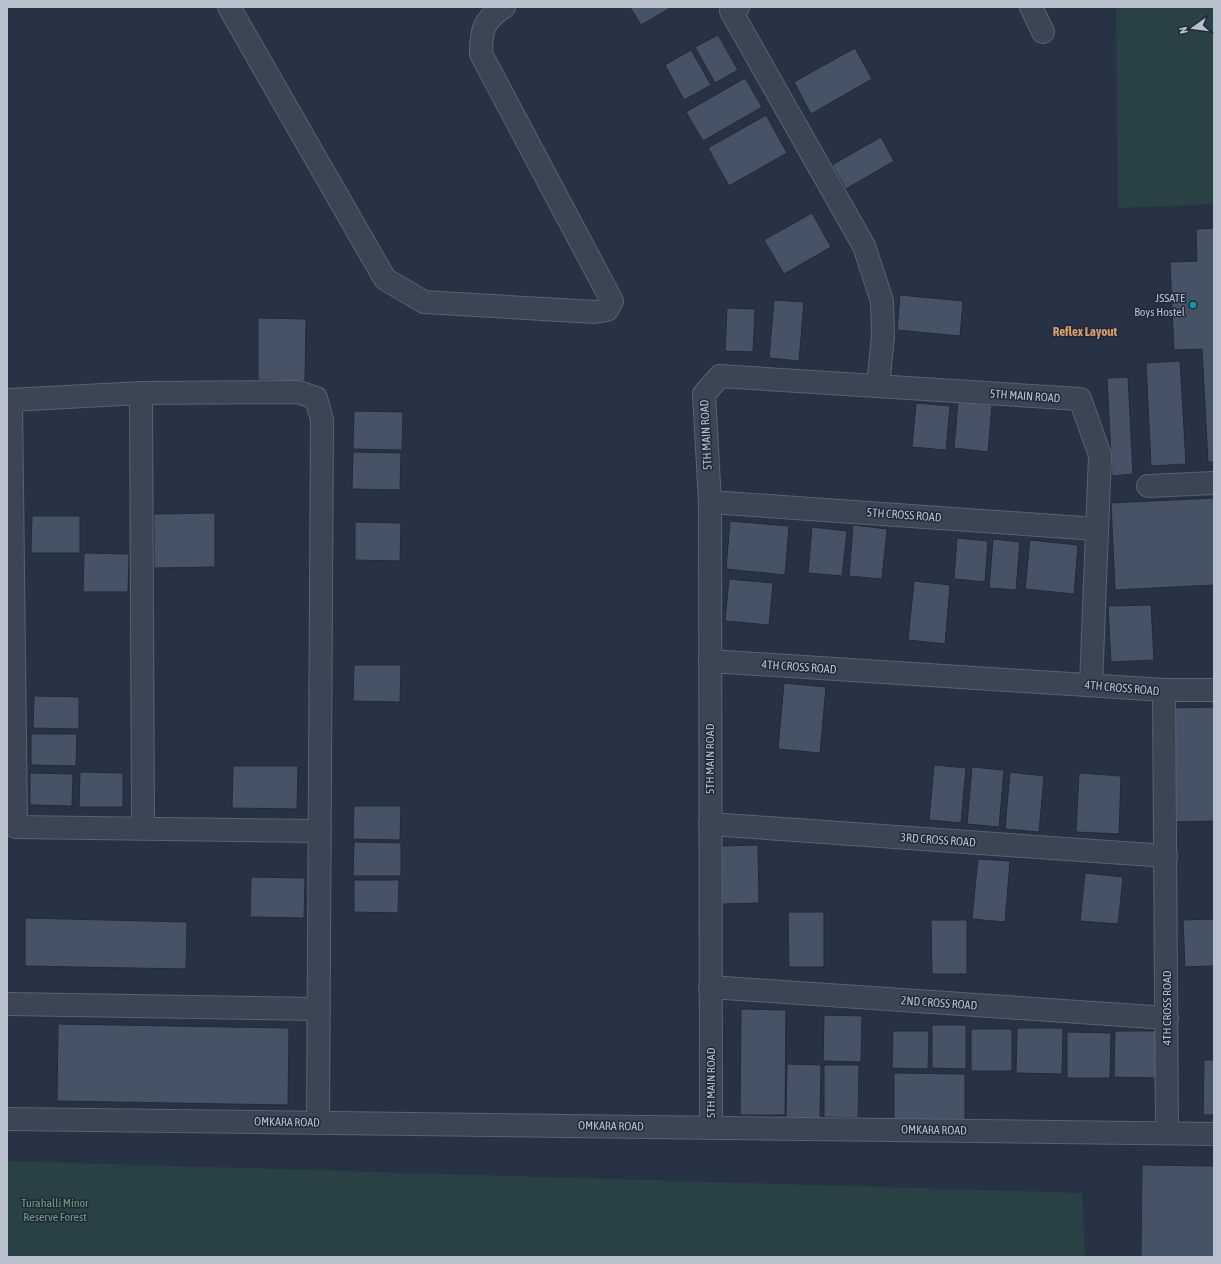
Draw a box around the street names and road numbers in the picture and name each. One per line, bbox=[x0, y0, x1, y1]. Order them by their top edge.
street label: 5TH MAIN ROAD bbox=[989, 387, 1061, 405]
street label: 5TH MAIN ROAD bbox=[697, 399, 715, 471]
street label: 5TH CROSS ROAD bbox=[866, 505, 942, 525]
street label: 4TH CROSS ROAD bbox=[761, 657, 837, 677]
street label: 4TH CROSS ROAD bbox=[1084, 678, 1160, 698]
street label: 5TH MAIN ROAD bbox=[703, 723, 717, 794]
street label: 3RD CROSS ROAD bbox=[900, 830, 976, 850]
street label: 4TH CROSS ROAD bbox=[1160, 970, 1174, 1046]
street label: 2ND CROSS ROAD bbox=[900, 993, 978, 1013]
street label: 5TH MAIN ROAD bbox=[704, 1047, 718, 1118]
street label: OMKARA ROAD bbox=[254, 1114, 320, 1130]
street label: OMKARA ROAD bbox=[578, 1118, 644, 1134]
street label: OMKARA ROAD bbox=[901, 1122, 967, 1138]

